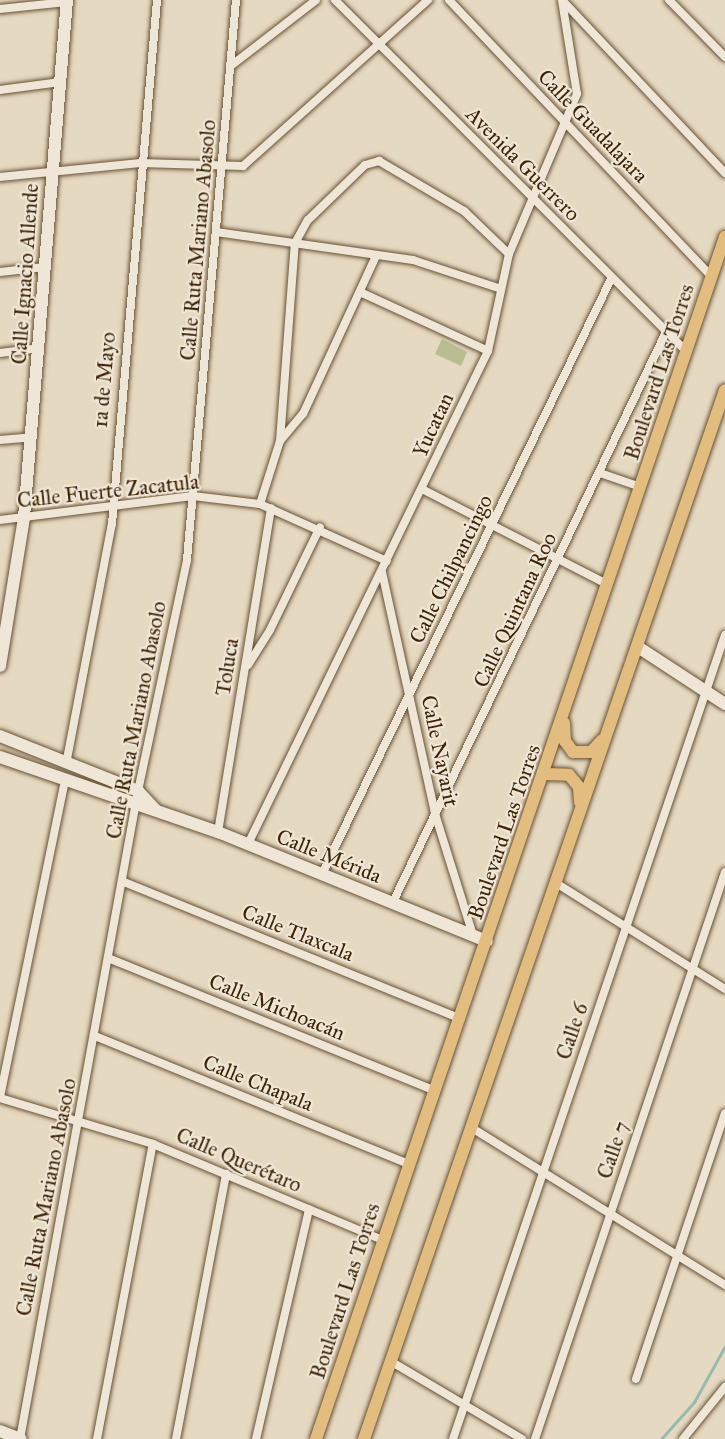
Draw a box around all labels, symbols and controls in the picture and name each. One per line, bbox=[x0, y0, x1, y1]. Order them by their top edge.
street label: Calle Guadalajara bbox=[533, 64, 653, 188]
street label: Avenida Guerrero bbox=[461, 102, 585, 226]
street label: Calle Ruta Mariano Abasolo bbox=[175, 118, 221, 362]
street label: Calle Ignacio Allende bbox=[6, 183, 44, 365]
street label: Boulevard Las Torres bbox=[619, 281, 699, 463]
street label: 1a de Mayo bbox=[87, 331, 121, 429]
street label: Yucatan bbox=[407, 389, 459, 461]
street label: Calle Fuerte Zacatula bbox=[16, 469, 200, 513]
street label: Calle Chilpancingo bbox=[404, 490, 498, 648]
street label: Calle Quintana Roo bbox=[468, 529, 562, 691]
street label: Calle Ruta Mariano Abasolo bbox=[101, 599, 171, 841]
street label: Toluca bbox=[210, 636, 244, 698]
street label: Calle Nayarit bbox=[416, 693, 464, 809]
street label: Boulevard Las Torres bbox=[462, 741, 546, 923]
street label: Calle Mérida bbox=[273, 824, 385, 888]
street label: Calle Tlaxcala bbox=[238, 899, 358, 967]
street label: Calle Michoacán bbox=[205, 968, 349, 1046]
street label: Calle 6 bbox=[551, 999, 593, 1063]
street label: Calle Chapala bbox=[199, 1049, 317, 1117]
street label: Calle Ruta Mariano Abasolo bbox=[11, 1076, 81, 1318]
street label: Calle 7 bbox=[591, 1118, 635, 1182]
street label: Calle Querétaro bbox=[172, 1122, 306, 1198]
street label: Boulevard Las Torres bbox=[305, 1200, 385, 1382]

